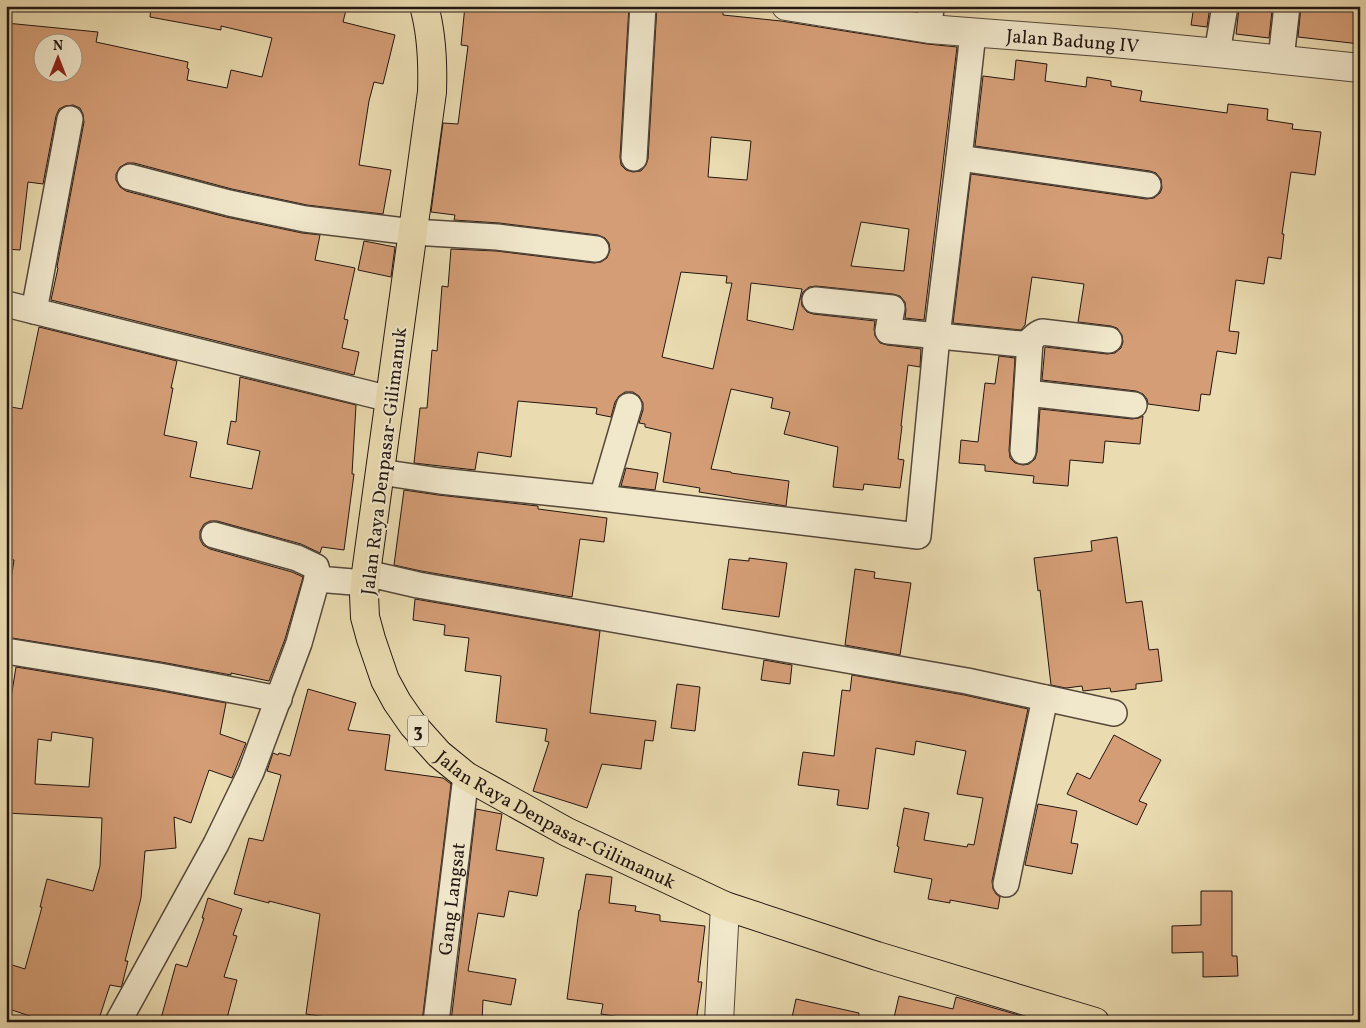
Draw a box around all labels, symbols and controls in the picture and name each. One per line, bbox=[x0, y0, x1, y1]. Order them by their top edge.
street label: Jalan Badung IV bbox=[1005, 24, 1140, 60]
north arrow bbox=[32, 32, 82, 82]
text: N bbox=[53, 37, 63, 56]
street label: Jalan Raya Denpasar-Gilimanuk bbox=[356, 326, 414, 597]
road number: 3 bbox=[408, 716, 428, 746]
street label: Jalan Raya Denpasar-Gilimanuk bbox=[429, 745, 680, 896]
street label: Gang Langsat bbox=[433, 841, 473, 957]

